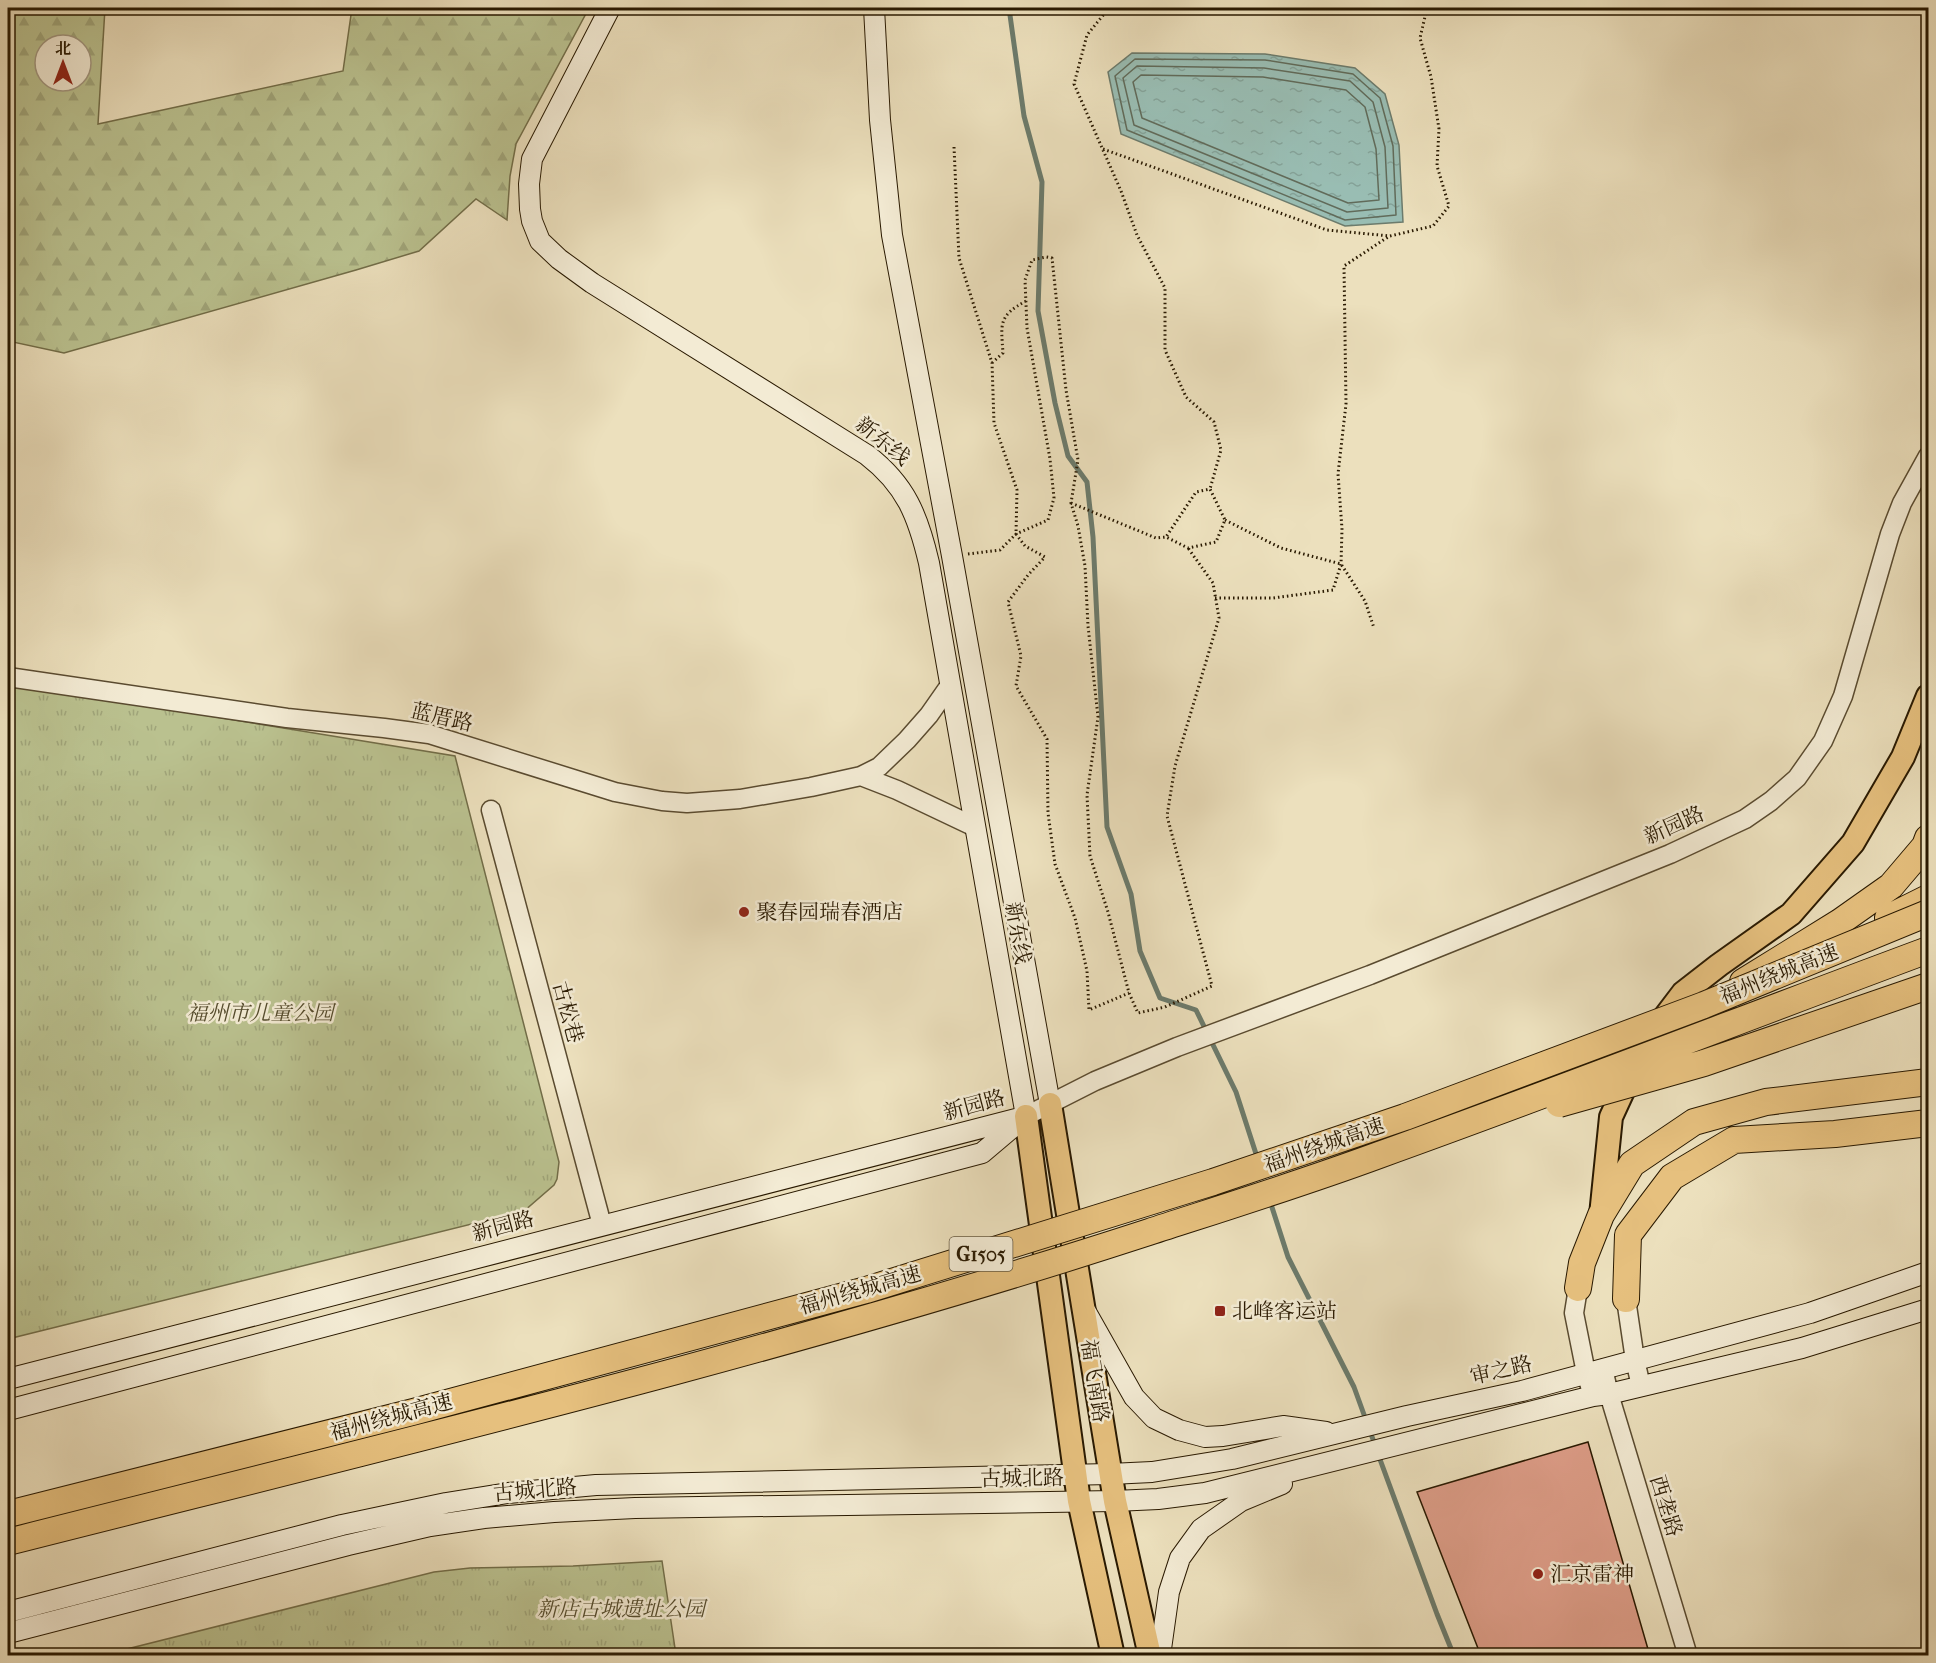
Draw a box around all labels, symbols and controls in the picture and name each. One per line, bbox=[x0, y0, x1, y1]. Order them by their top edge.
north arrow bbox=[33, 33, 93, 93]
text: 北 bbox=[55, 39, 71, 58]
street label: 新东线 bbox=[851, 412, 915, 470]
street label: 蓝厝路 bbox=[409, 698, 475, 736]
street label: 新园路 bbox=[1640, 801, 1708, 849]
place label: 聚春园瑞春酒店 bbox=[756, 900, 903, 924]
street label: 新东线 bbox=[1001, 900, 1035, 966]
marker: 聚春园瑞春酒店 bbox=[737, 905, 751, 919]
street label: 福州绕城高速 bbox=[1716, 939, 1842, 1009]
street label: 古松巷 bbox=[548, 978, 588, 1046]
park label: 福州市儿童公园 bbox=[187, 1001, 336, 1025]
street label: 新园路 bbox=[940, 1085, 1008, 1125]
street label: 福州绕城高速 bbox=[1261, 1113, 1387, 1177]
street label: 新园路 bbox=[469, 1206, 537, 1246]
road number: G1505 bbox=[950, 1237, 1012, 1271]
street label: 福州绕城高速 bbox=[796, 1261, 924, 1319]
place label: 北峰客运站 bbox=[1232, 1299, 1337, 1323]
marker: 北峰客运站 bbox=[1213, 1304, 1227, 1318]
street label: 福飞南路 bbox=[1077, 1338, 1113, 1424]
street label: 审之路 bbox=[1468, 1351, 1534, 1389]
street label: 福州绕城高速 bbox=[327, 1389, 455, 1445]
street label: 古城北路 bbox=[980, 1465, 1064, 1491]
street label: 西垄路 bbox=[1645, 1472, 1687, 1540]
street label: 古城北路 bbox=[492, 1474, 578, 1506]
place label: 汇京雷神 bbox=[1550, 1562, 1634, 1586]
marker: 汇京雷神 bbox=[1531, 1567, 1545, 1581]
park label: 新店古城遗址公园 bbox=[537, 1597, 708, 1621]

